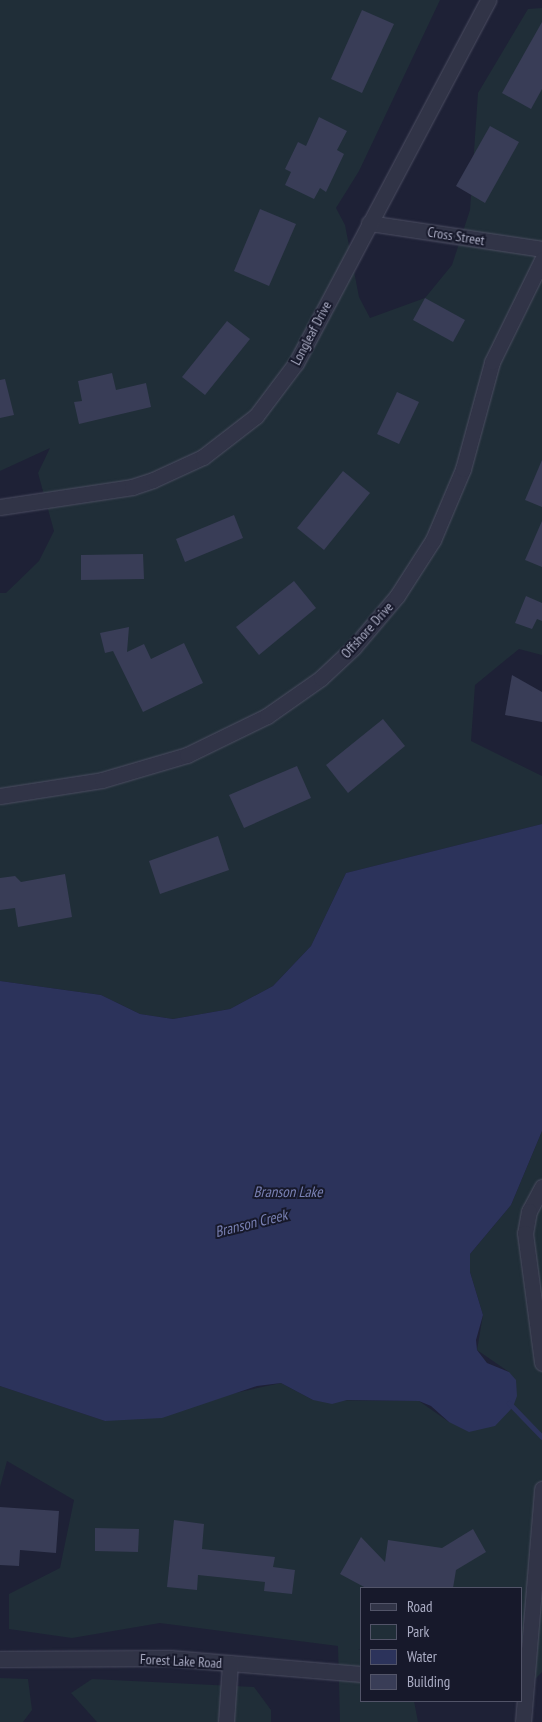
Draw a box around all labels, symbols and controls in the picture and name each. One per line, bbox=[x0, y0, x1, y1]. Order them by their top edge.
street label: Cross Street bbox=[426, 223, 486, 249]
street label: Longleaf Drive bbox=[287, 298, 335, 368]
street label: Offshore Drive bbox=[337, 598, 397, 662]
water label: Branson Lake bbox=[254, 1183, 322, 1201]
water label: Branson Creek bbox=[213, 1205, 289, 1241]
legend bbox=[360, 1587, 522, 1702]
text: Road bbox=[407, 1597, 433, 1616]
text: Park bbox=[407, 1622, 429, 1641]
text: Water bbox=[407, 1647, 437, 1666]
street label: Forest Lake Road bbox=[140, 1650, 222, 1672]
text: Building bbox=[407, 1672, 450, 1691]

